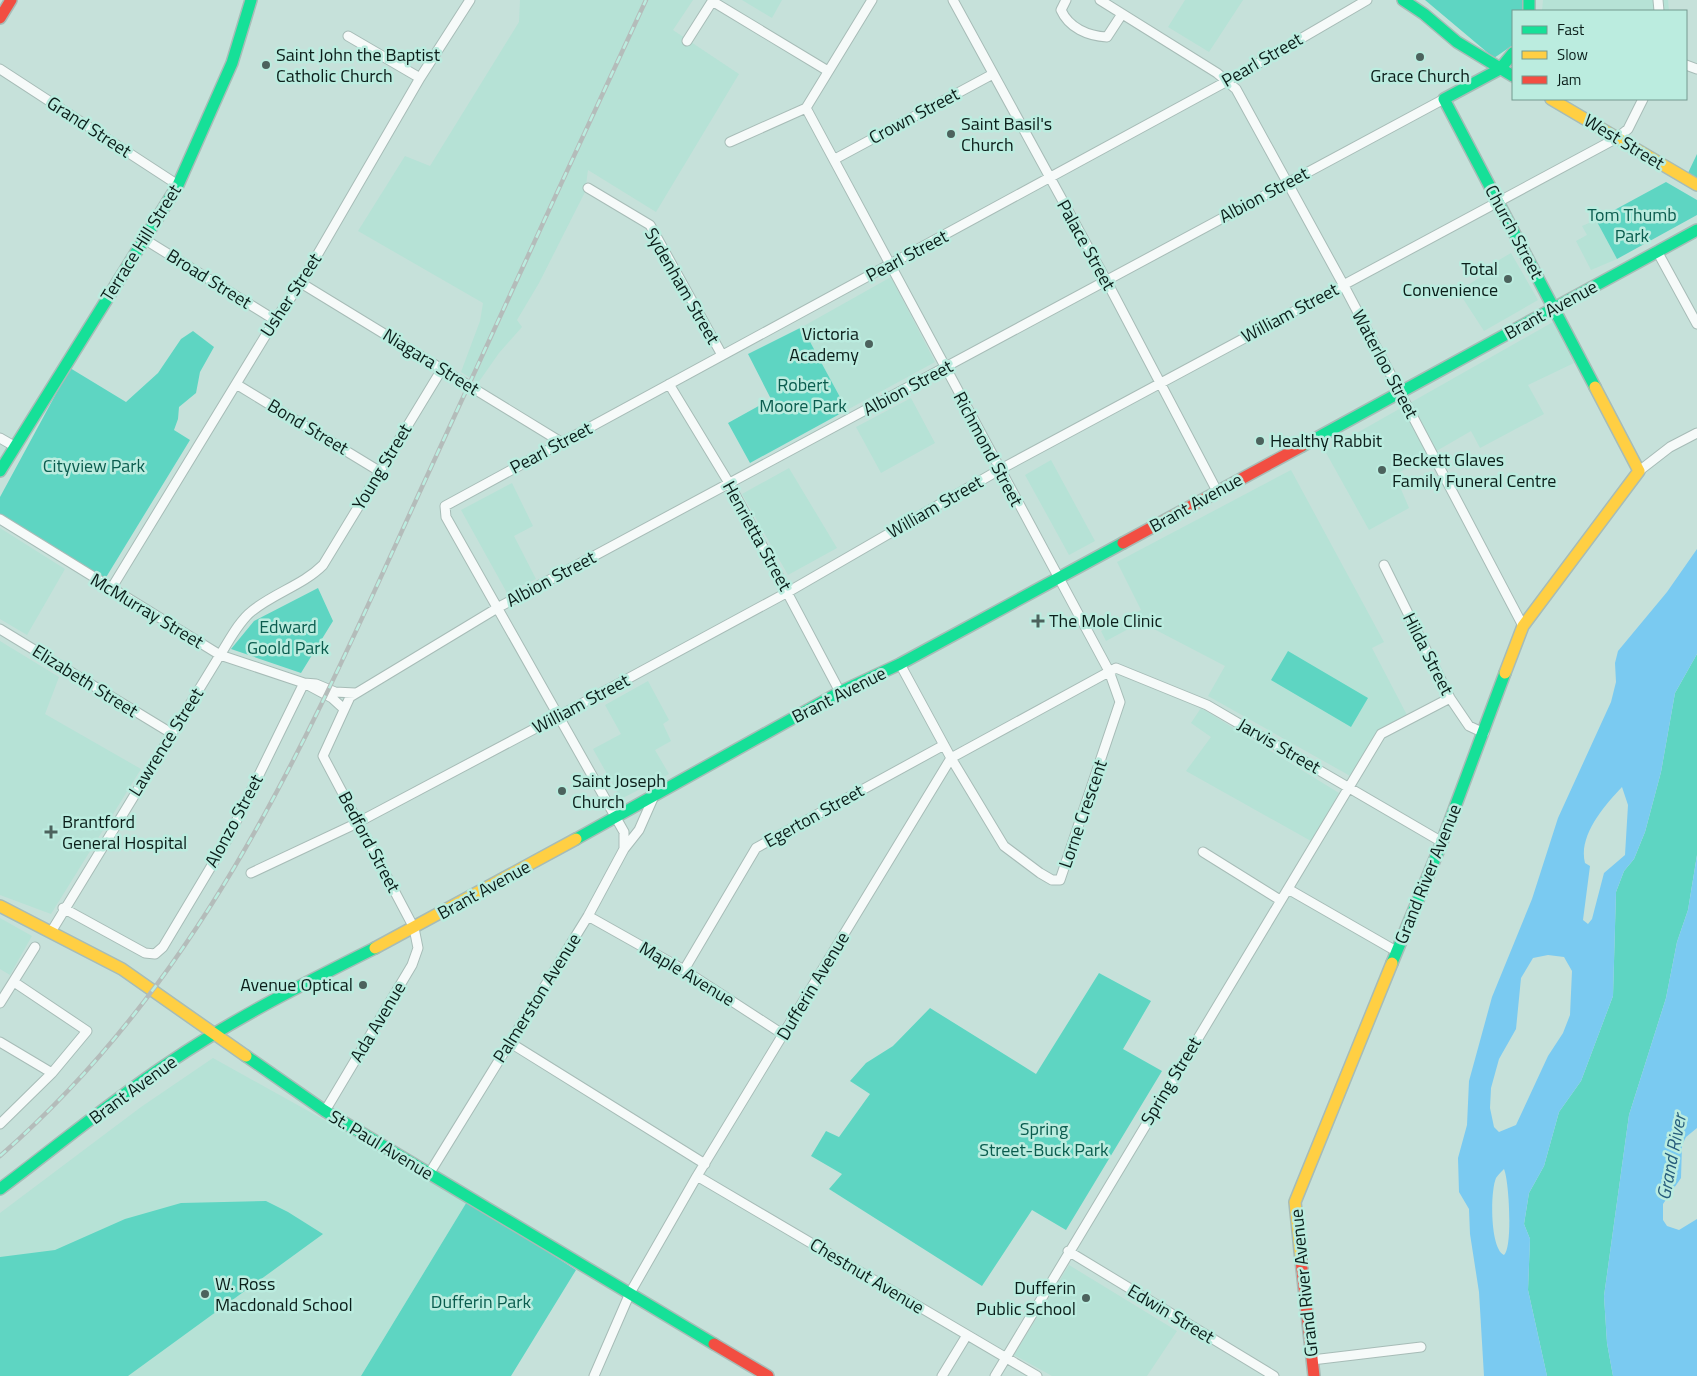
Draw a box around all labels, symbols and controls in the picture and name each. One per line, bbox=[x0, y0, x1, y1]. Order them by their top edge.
legend bbox=[1512, 10, 1687, 100]
text: Fast bbox=[1557, 18, 1585, 41]
street label: Pearl Street bbox=[1216, 25, 1308, 94]
place label: Saint John the Baptist Catholic Church bbox=[276, 41, 441, 89]
text: Slow bbox=[1557, 43, 1588, 66]
marker: Grace Church bbox=[1414, 51, 1426, 63]
marker: Saint John the Baptist Catholic Church bbox=[260, 59, 272, 71]
place label: Grace Church bbox=[1370, 62, 1470, 89]
text: Jam bbox=[1557, 68, 1581, 91]
street label: Crown Street bbox=[864, 80, 964, 151]
street label: Grand Street bbox=[42, 89, 137, 164]
street label: West Street bbox=[1579, 107, 1670, 177]
place label: Saint Basil's Church bbox=[961, 110, 1052, 158]
marker: Saint Basil's Church bbox=[945, 128, 957, 140]
street label: Albion Street bbox=[1214, 159, 1314, 229]
street label: Terrace Hill Street bbox=[94, 178, 188, 307]
street label: Church Street bbox=[1478, 180, 1551, 284]
street label: Palace Street bbox=[1050, 194, 1123, 296]
park label: Tom Thumb Park bbox=[1587, 201, 1677, 249]
street label: Sydenham Street bbox=[638, 222, 727, 350]
street label: Pearl Street bbox=[861, 222, 953, 288]
street label: Broad Street bbox=[162, 242, 258, 316]
street label: Usher Street bbox=[253, 247, 328, 342]
place label: Total Convenience bbox=[1403, 255, 1498, 303]
street label: Brant Avenue bbox=[1499, 273, 1602, 346]
marker: Total Convenience bbox=[1502, 273, 1514, 285]
street label: William Street bbox=[1236, 275, 1344, 349]
street label: Waterloo Street bbox=[1345, 305, 1426, 424]
place label: Victoria Academy bbox=[789, 320, 859, 368]
street label: Niagara Street bbox=[378, 321, 485, 402]
marker: Victoria Academy bbox=[863, 338, 875, 350]
street label: Albion Street bbox=[858, 352, 958, 422]
park label: Robert Moore Park bbox=[759, 371, 847, 419]
street label: Richmond Street bbox=[947, 387, 1030, 512]
street label: Bond Street bbox=[263, 392, 354, 462]
street label: Pearl Street bbox=[505, 414, 597, 480]
street label: Young Street bbox=[345, 418, 418, 515]
place label: Healthy Rabbit bbox=[1270, 427, 1383, 454]
marker: Healthy Rabbit bbox=[1254, 435, 1266, 447]
place label: Beckett Glaves Family Funeral Centre bbox=[1392, 446, 1556, 494]
park label: Cityview Park bbox=[43, 452, 146, 479]
marker: Beckett Glaves Family Funeral Centre bbox=[1376, 464, 1388, 476]
street label: Brant Avenue bbox=[1144, 466, 1247, 539]
street label: William Street bbox=[882, 468, 988, 545]
street label: Henrietta Street bbox=[716, 476, 799, 596]
street label: Albion Street bbox=[501, 543, 601, 613]
street label: McMurray Street bbox=[85, 566, 210, 655]
place label: The Mole Clinic bbox=[1049, 607, 1162, 634]
street label: Hilda Street bbox=[1396, 608, 1461, 700]
park label: Edward Goold Park bbox=[247, 613, 329, 661]
marker: The Mole Clinic bbox=[1031, 614, 1045, 628]
street label: Elizabeth Street bbox=[27, 637, 144, 724]
street label: Brant Avenue bbox=[787, 659, 891, 730]
street label: William Street bbox=[527, 666, 635, 740]
street label: Lawrence Street bbox=[121, 682, 210, 801]
street label: Jarvis Street bbox=[1233, 711, 1326, 781]
street label: Lorne Crescent bbox=[1051, 755, 1114, 872]
place label: Saint Joseph Church bbox=[572, 767, 666, 815]
street label: Alonzo Street bbox=[198, 769, 270, 872]
street label: Egerton Street bbox=[759, 777, 869, 854]
marker: Saint Joseph Church bbox=[556, 785, 568, 797]
street label: Bedford Street bbox=[331, 786, 408, 898]
street label: Grand River Avenue bbox=[1387, 800, 1468, 948]
place label: Brantford General Hospital bbox=[62, 808, 187, 856]
marker: Brantford General Hospital bbox=[44, 825, 58, 839]
street label: Brant Avenue bbox=[432, 853, 535, 926]
street label: Dufferin Avenue bbox=[770, 926, 856, 1045]
street label: Palmerston Avenue bbox=[486, 928, 587, 1068]
street label: Maple Avenue bbox=[634, 934, 740, 1013]
place label: Avenue Optical bbox=[240, 971, 353, 998]
street label: Ada Avenue bbox=[343, 976, 412, 1067]
marker: Avenue Optical bbox=[357, 979, 369, 991]
street label: Spring Street bbox=[1134, 1031, 1208, 1130]
street label: Brant Avenue bbox=[83, 1049, 182, 1131]
street label: St. Paul Avenue bbox=[324, 1103, 439, 1186]
water label: Grand River bbox=[1648, 1109, 1693, 1202]
park label: Spring Street-Buck Park bbox=[979, 1115, 1109, 1163]
street label: Grand River Avenue bbox=[1282, 1208, 1325, 1358]
street label: Chestnut Avenue bbox=[805, 1231, 930, 1320]
place label: W. Ross Macdonald School bbox=[215, 1270, 353, 1318]
place label: Dufferin Public School bbox=[976, 1274, 1076, 1322]
street label: Edwin Street bbox=[1123, 1277, 1220, 1350]
marker: W. Ross Macdonald School bbox=[199, 1288, 211, 1300]
park label: Dufferin Park bbox=[431, 1288, 532, 1315]
marker: Dufferin Public School bbox=[1080, 1292, 1092, 1304]

